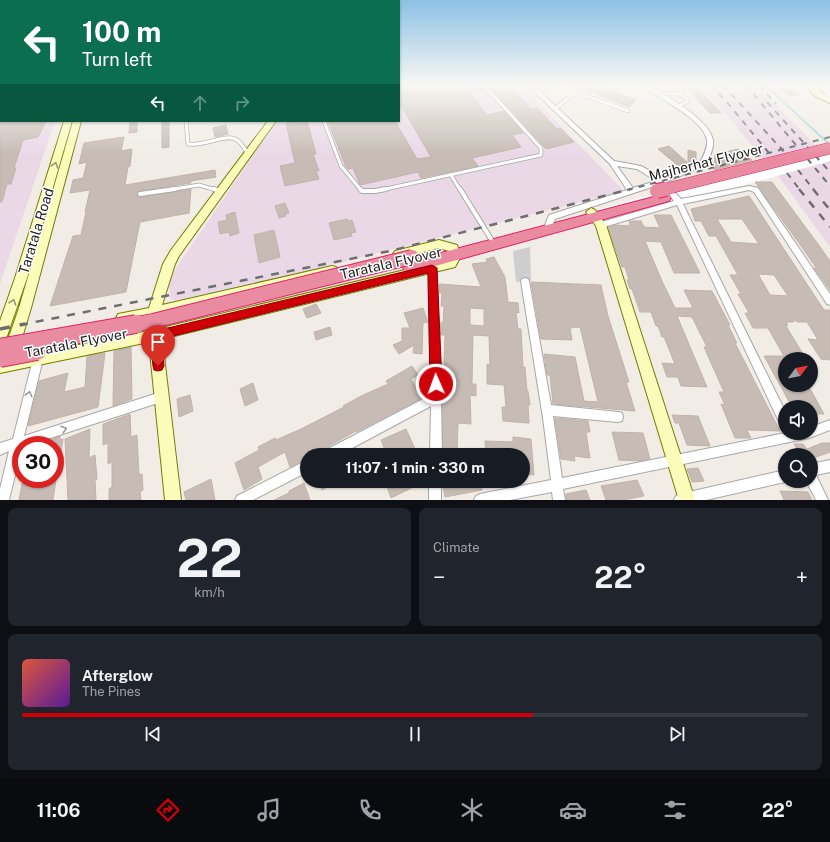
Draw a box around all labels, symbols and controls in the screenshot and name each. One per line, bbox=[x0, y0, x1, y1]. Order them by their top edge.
text: 100 m bbox=[82, 15, 161, 48]
icon: left bbox=[16, 16, 68, 68]
text: Turn left bbox=[82, 49, 152, 70]
icon: left bbox=[147, 92, 169, 114]
icon: ahead bbox=[189, 92, 211, 114]
icon: right bbox=[231, 92, 253, 114]
street label: Majherhat Flyover bbox=[647, 140, 765, 184]
one-way arrow bbox=[50, 162, 59, 169]
street label: Taratala Road bbox=[15, 186, 57, 276]
street label: Taratala Flyover bbox=[338, 243, 444, 283]
one-way arrow bbox=[8, 299, 17, 306]
street label: Taratala Flyover bbox=[23, 325, 129, 361]
pin bbox=[141, 325, 175, 366]
icon: arrive bbox=[147, 331, 169, 353]
north arrow bbox=[778, 352, 818, 392]
map controls bbox=[778, 352, 818, 488]
position arrow bbox=[415, 363, 457, 405]
one-way arrow bbox=[24, 391, 33, 398]
button: sound bbox=[778, 400, 818, 440]
one-way arrow bbox=[60, 425, 67, 434]
speed limit sign: 30 bbox=[12, 436, 64, 488]
button: search bbox=[778, 448, 818, 488]
text: 11:07 · 1 min · 330 m bbox=[345, 459, 485, 476]
text: 22 bbox=[176, 528, 243, 589]
text: Climate bbox=[433, 540, 480, 555]
text: 22° bbox=[594, 559, 647, 595]
text: − bbox=[433, 564, 445, 590]
text: + bbox=[796, 564, 808, 590]
text: km/h bbox=[194, 585, 225, 600]
text: Afterglow bbox=[82, 667, 153, 684]
text: The Pines bbox=[82, 684, 141, 699]
icon: previous bbox=[142, 723, 164, 745]
icon: pause bbox=[404, 723, 426, 745]
icon: next bbox=[666, 723, 688, 745]
icon: directions bbox=[154, 796, 182, 824]
icon: music bbox=[255, 796, 283, 824]
icon: phone bbox=[356, 796, 384, 824]
icon: climate bbox=[458, 796, 486, 824]
icon: car bbox=[559, 796, 587, 824]
icon: filters bbox=[661, 796, 689, 824]
text: 11:06 bbox=[37, 800, 80, 821]
text: 22° bbox=[762, 800, 793, 821]

